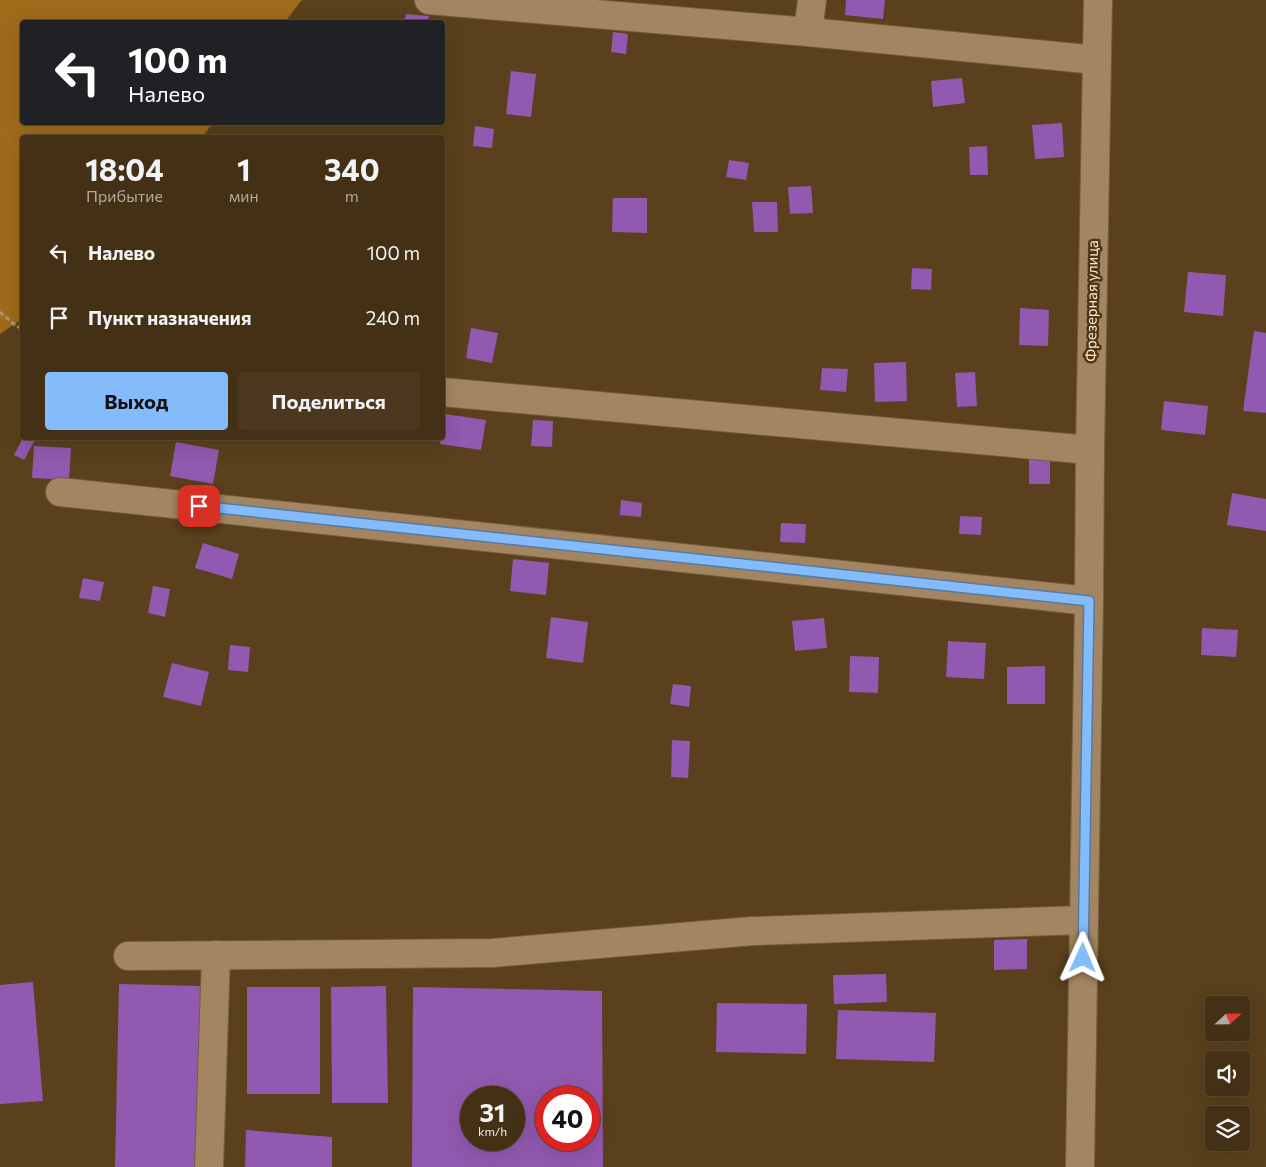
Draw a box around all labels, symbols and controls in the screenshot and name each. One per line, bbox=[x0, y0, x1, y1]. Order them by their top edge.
text: 100 m bbox=[128, 37, 228, 80]
icon: left bbox=[45, 40, 110, 105]
text: Налево bbox=[128, 80, 205, 107]
text: 18:04 bbox=[85, 150, 164, 187]
text: 1 bbox=[237, 150, 251, 187]
text: 340 bbox=[324, 150, 380, 187]
text: Прибытие bbox=[86, 186, 163, 205]
text: мин bbox=[229, 186, 259, 205]
text: m bbox=[345, 186, 359, 205]
icon: left bbox=[45, 239, 73, 267]
street label: Фрезерная улица bbox=[1081, 240, 1101, 362]
text: Налево bbox=[88, 241, 155, 264]
text: 100 m bbox=[367, 241, 420, 264]
icon: arrive bbox=[45, 304, 73, 332]
text: Пункт назначения bbox=[88, 306, 251, 329]
text: 240 m bbox=[366, 306, 420, 329]
button: Выход bbox=[45, 372, 228, 430]
button: Поделиться bbox=[238, 372, 420, 430]
pin bbox=[178, 485, 220, 527]
icon: arrive bbox=[185, 492, 213, 520]
position arrow bbox=[1056, 931, 1108, 983]
north arrow bbox=[1205, 996, 1250, 1041]
map controls bbox=[1205, 996, 1250, 1151]
button: sound bbox=[1205, 1051, 1250, 1096]
speed limit sign: 40 bbox=[535, 1086, 600, 1151]
text: 31 bbox=[480, 1097, 505, 1127]
button: layers bbox=[1205, 1106, 1250, 1151]
text: km/h bbox=[478, 1124, 507, 1138]

